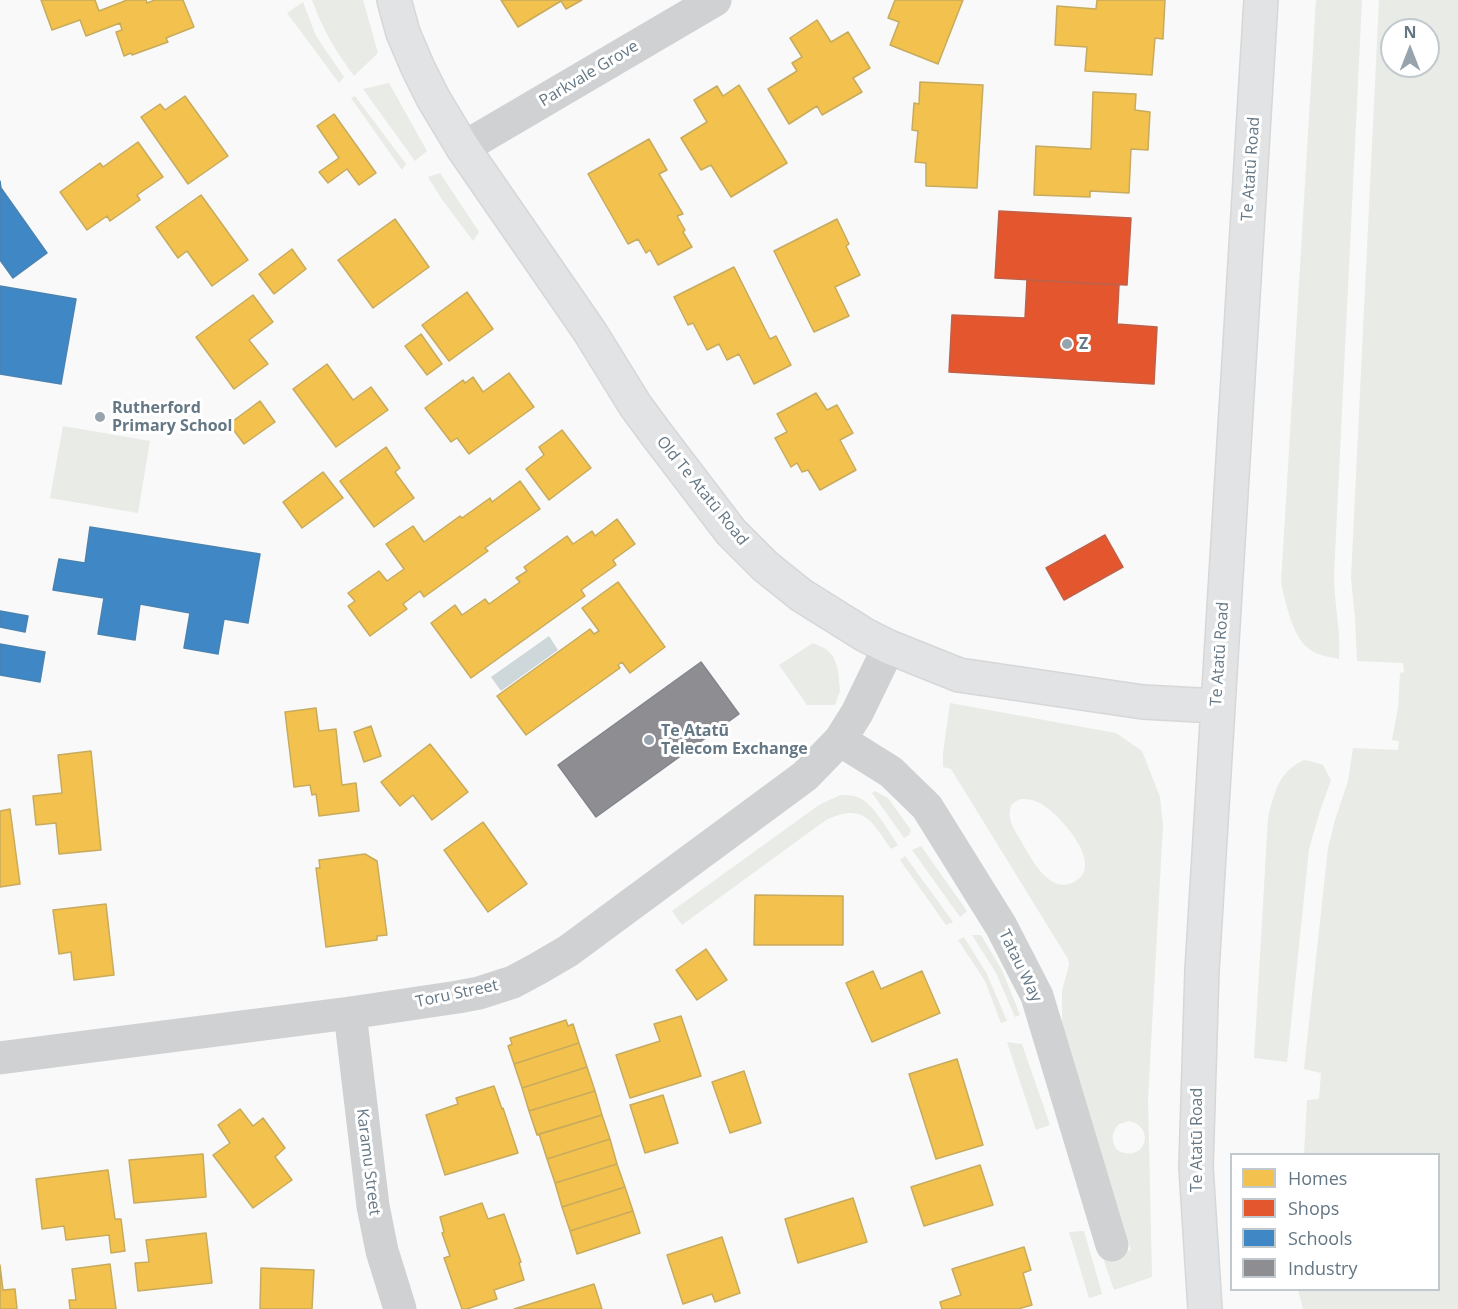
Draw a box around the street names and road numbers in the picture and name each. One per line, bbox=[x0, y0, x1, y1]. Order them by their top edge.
street label: Parkvale Grove bbox=[536, 37, 642, 111]
street label: Te Atatū Road bbox=[1238, 116, 1264, 222]
street label: Old Te Atatū Road bbox=[652, 433, 752, 549]
street label: Te Atatū Road bbox=[1207, 601, 1233, 707]
street label: Tatau Way bbox=[994, 927, 1046, 1005]
street label: Toru Street bbox=[414, 976, 500, 1012]
street label: Te Atatū Road bbox=[1187, 1088, 1207, 1192]
street label: Karamu Street bbox=[352, 1107, 384, 1217]

